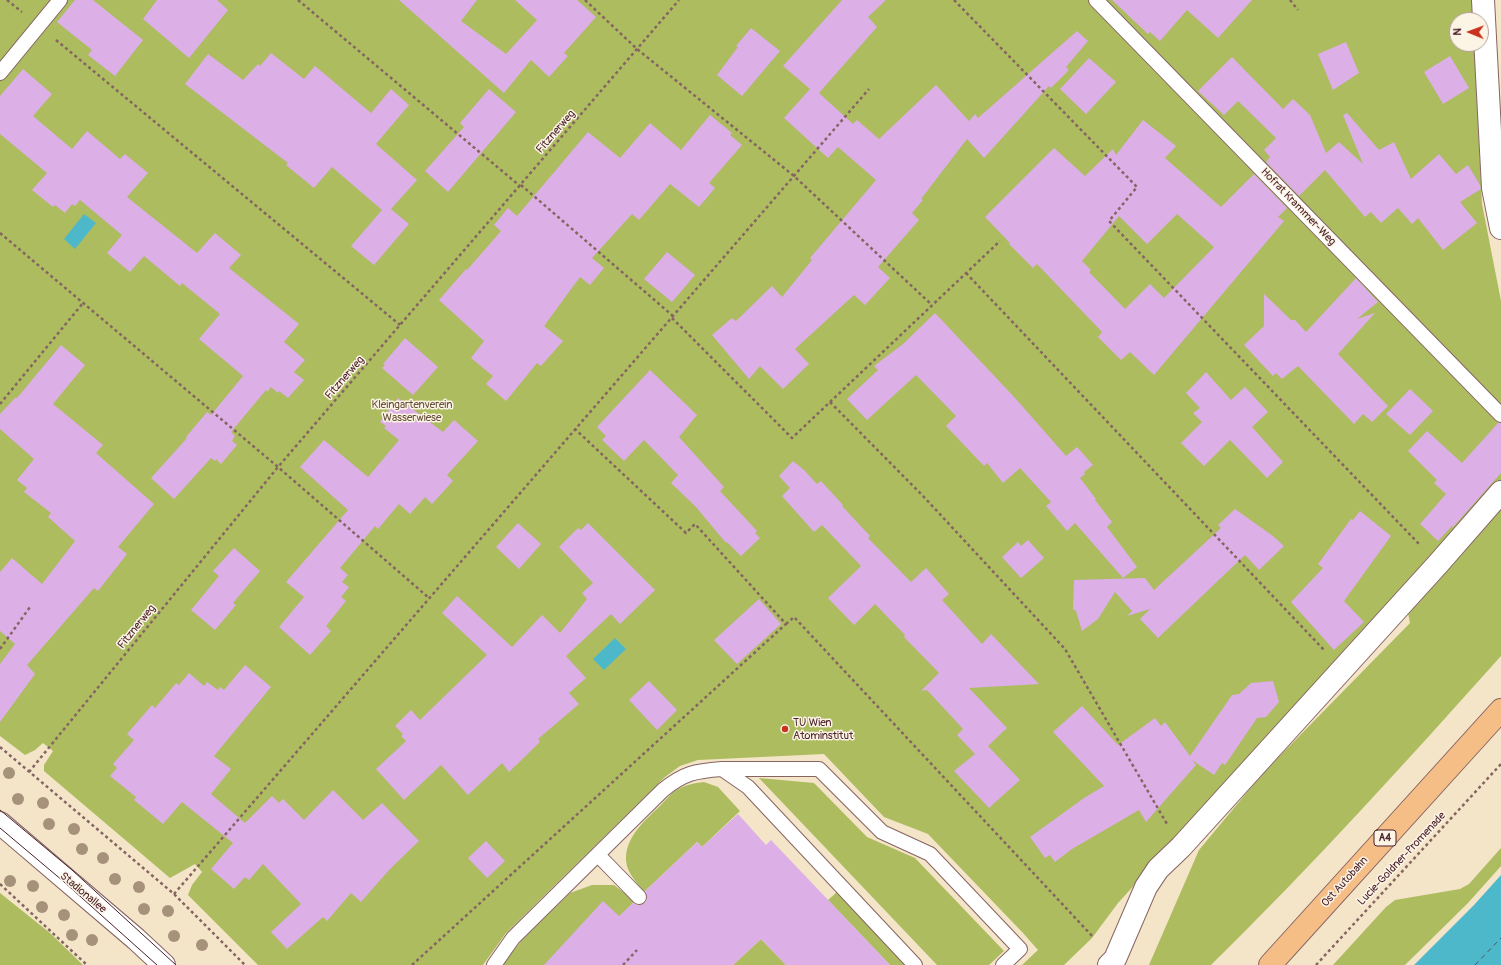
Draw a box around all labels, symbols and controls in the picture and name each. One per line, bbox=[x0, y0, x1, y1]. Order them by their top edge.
north arrow bbox=[1449, 12, 1489, 52]
text: N bbox=[1451, 28, 1464, 36]
street label: Fitznerweg bbox=[534, 108, 578, 156]
street label: Hofrat Krammer-Weg bbox=[1258, 166, 1338, 248]
street label: Fitznerweg bbox=[323, 354, 367, 402]
park label: Kleingartenverein Wasserwiese bbox=[372, 398, 452, 424]
street label: Fitznerweg bbox=[115, 602, 159, 652]
place label: TU Wien Atominstitut bbox=[793, 716, 853, 742]
marker: TU Wien Atominstitut bbox=[780, 724, 790, 734]
street label: Lucie-Goldner-Promenade bbox=[1355, 810, 1449, 908]
road number: A4 bbox=[1374, 830, 1396, 846]
street label: Ost Autobahn bbox=[1319, 854, 1371, 910]
street label: Stadionallee bbox=[57, 870, 109, 916]

